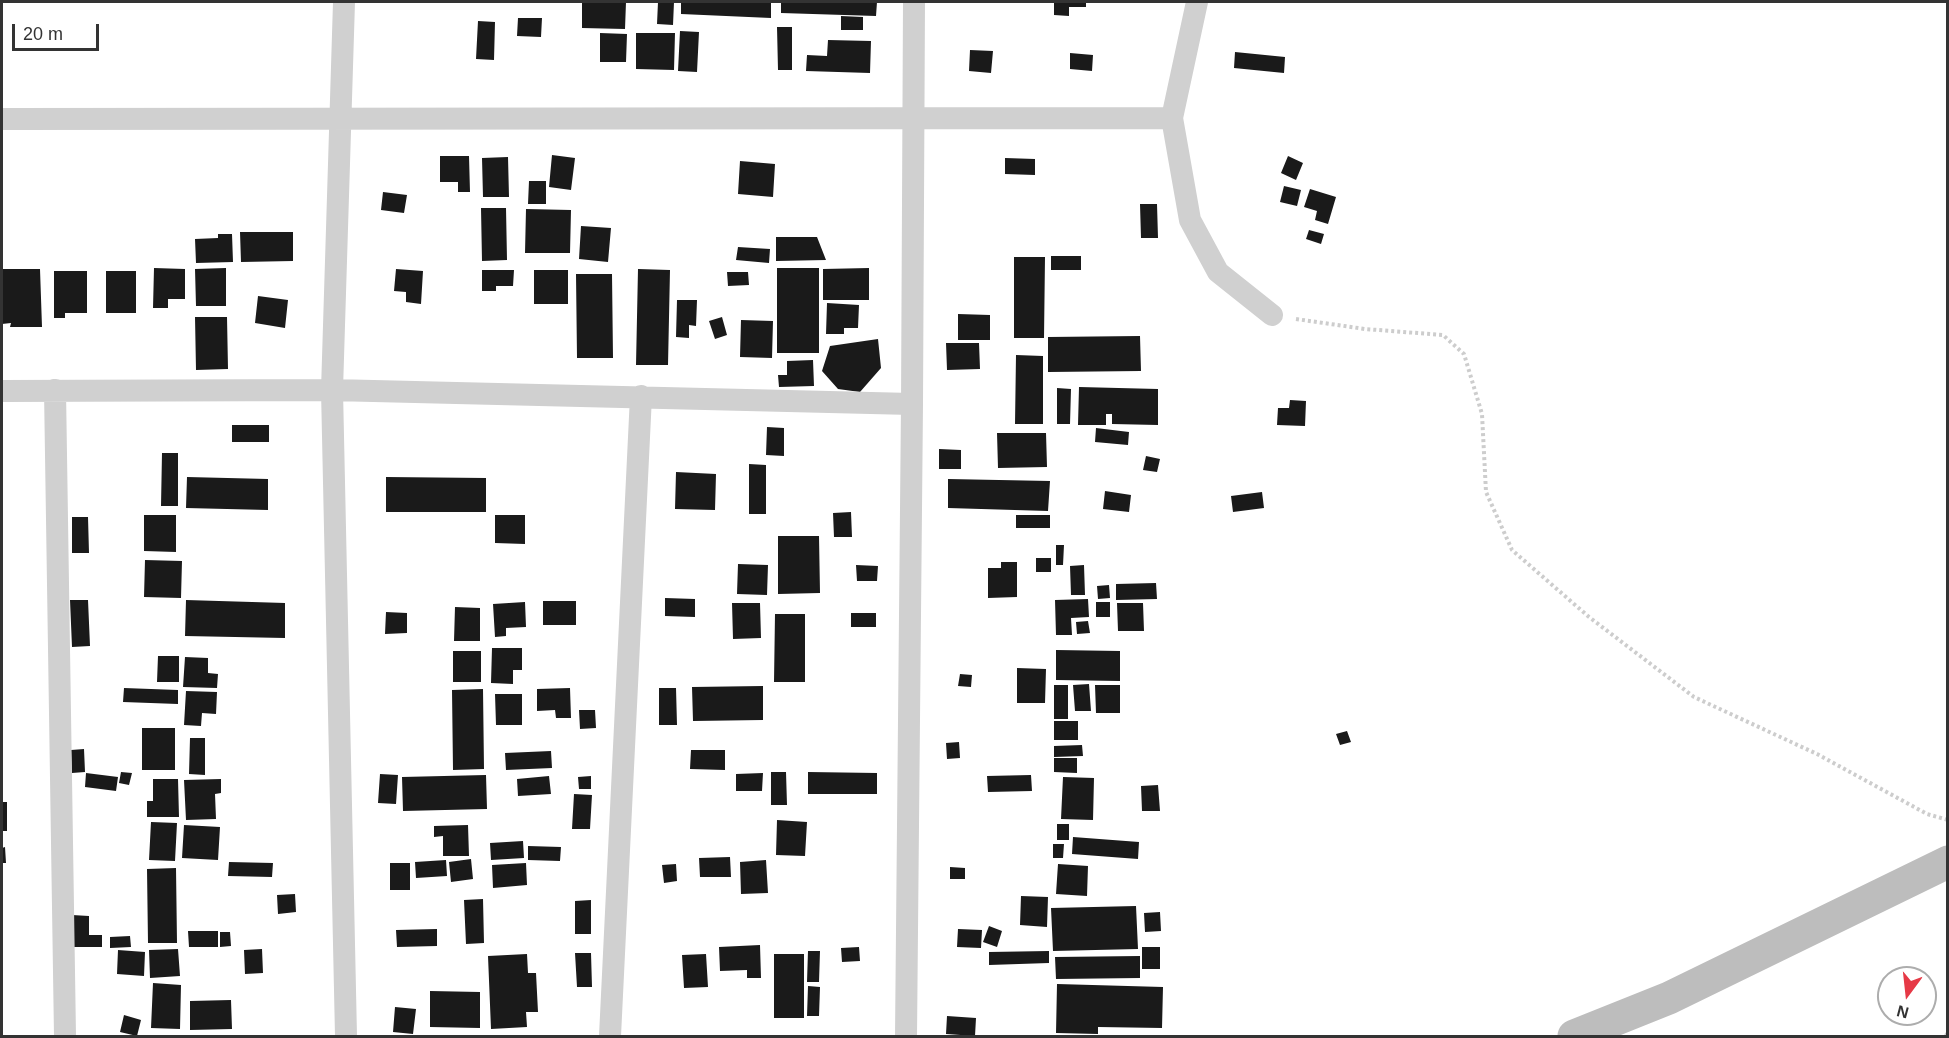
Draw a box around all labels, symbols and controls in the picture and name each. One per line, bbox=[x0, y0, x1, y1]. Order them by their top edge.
scale bar bbox=[15, 12, 102, 50]
text: 20 m bbox=[23, 24, 63, 44]
north arrow bbox=[1877, 966, 1937, 1026]
text: N bbox=[1895, 1002, 1911, 1022]

